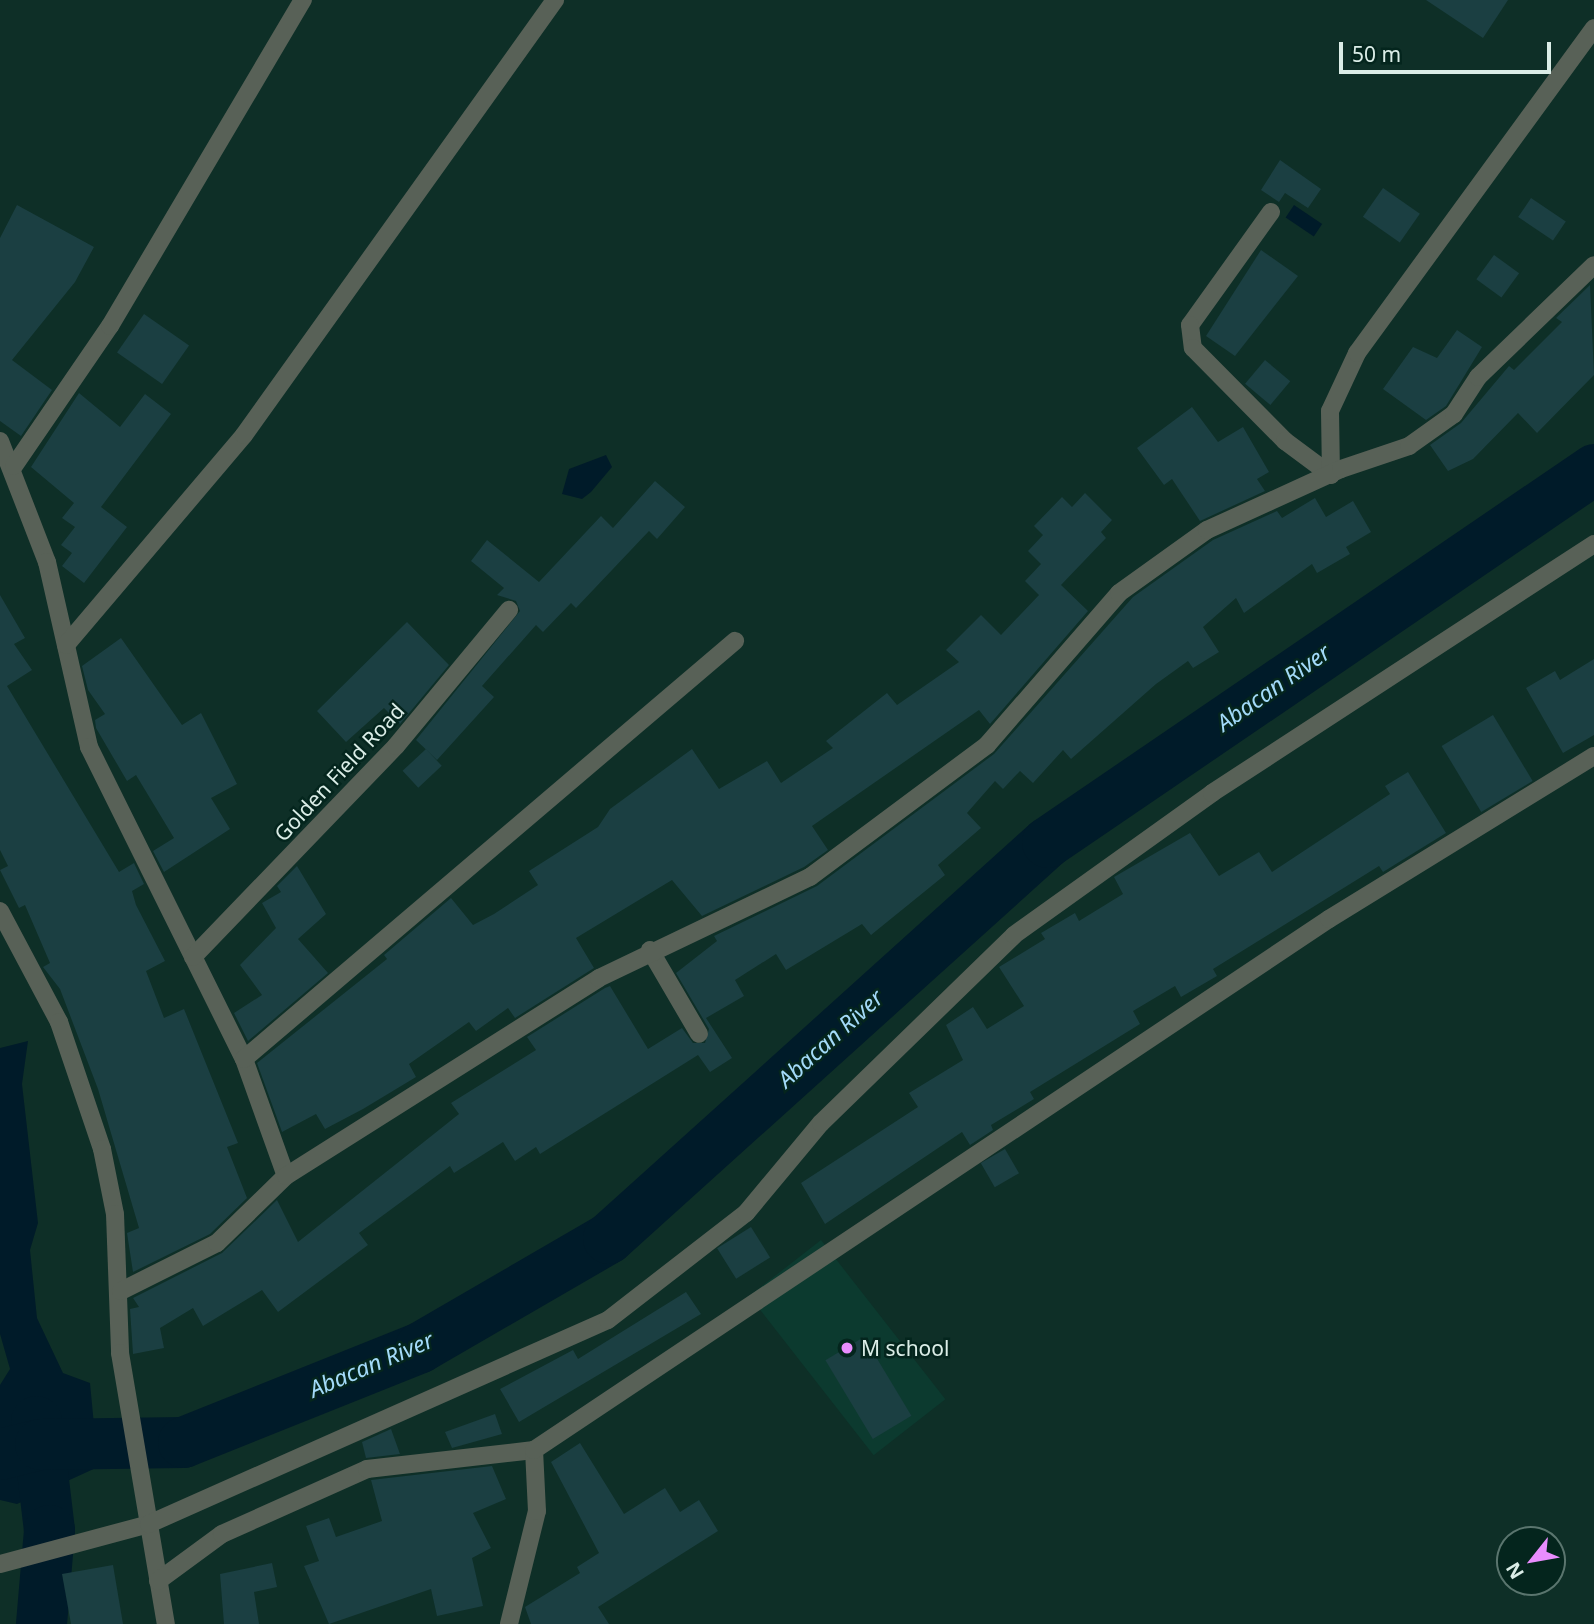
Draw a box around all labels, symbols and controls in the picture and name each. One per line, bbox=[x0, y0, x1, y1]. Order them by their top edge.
scale bar bbox=[1342, 28, 1554, 72]
text: 50 m bbox=[1352, 40, 1401, 68]
water label: Abacan River bbox=[1211, 638, 1335, 736]
street label: Golden Field Road bbox=[269, 698, 409, 846]
water label: Abacan River bbox=[772, 983, 888, 1093]
water label: Abacan River bbox=[305, 1325, 437, 1403]
place label: M school bbox=[861, 1335, 949, 1361]
marker: M school bbox=[839, 1340, 855, 1356]
north arrow bbox=[1496, 1526, 1566, 1596]
text: N bbox=[1500, 1557, 1530, 1584]

